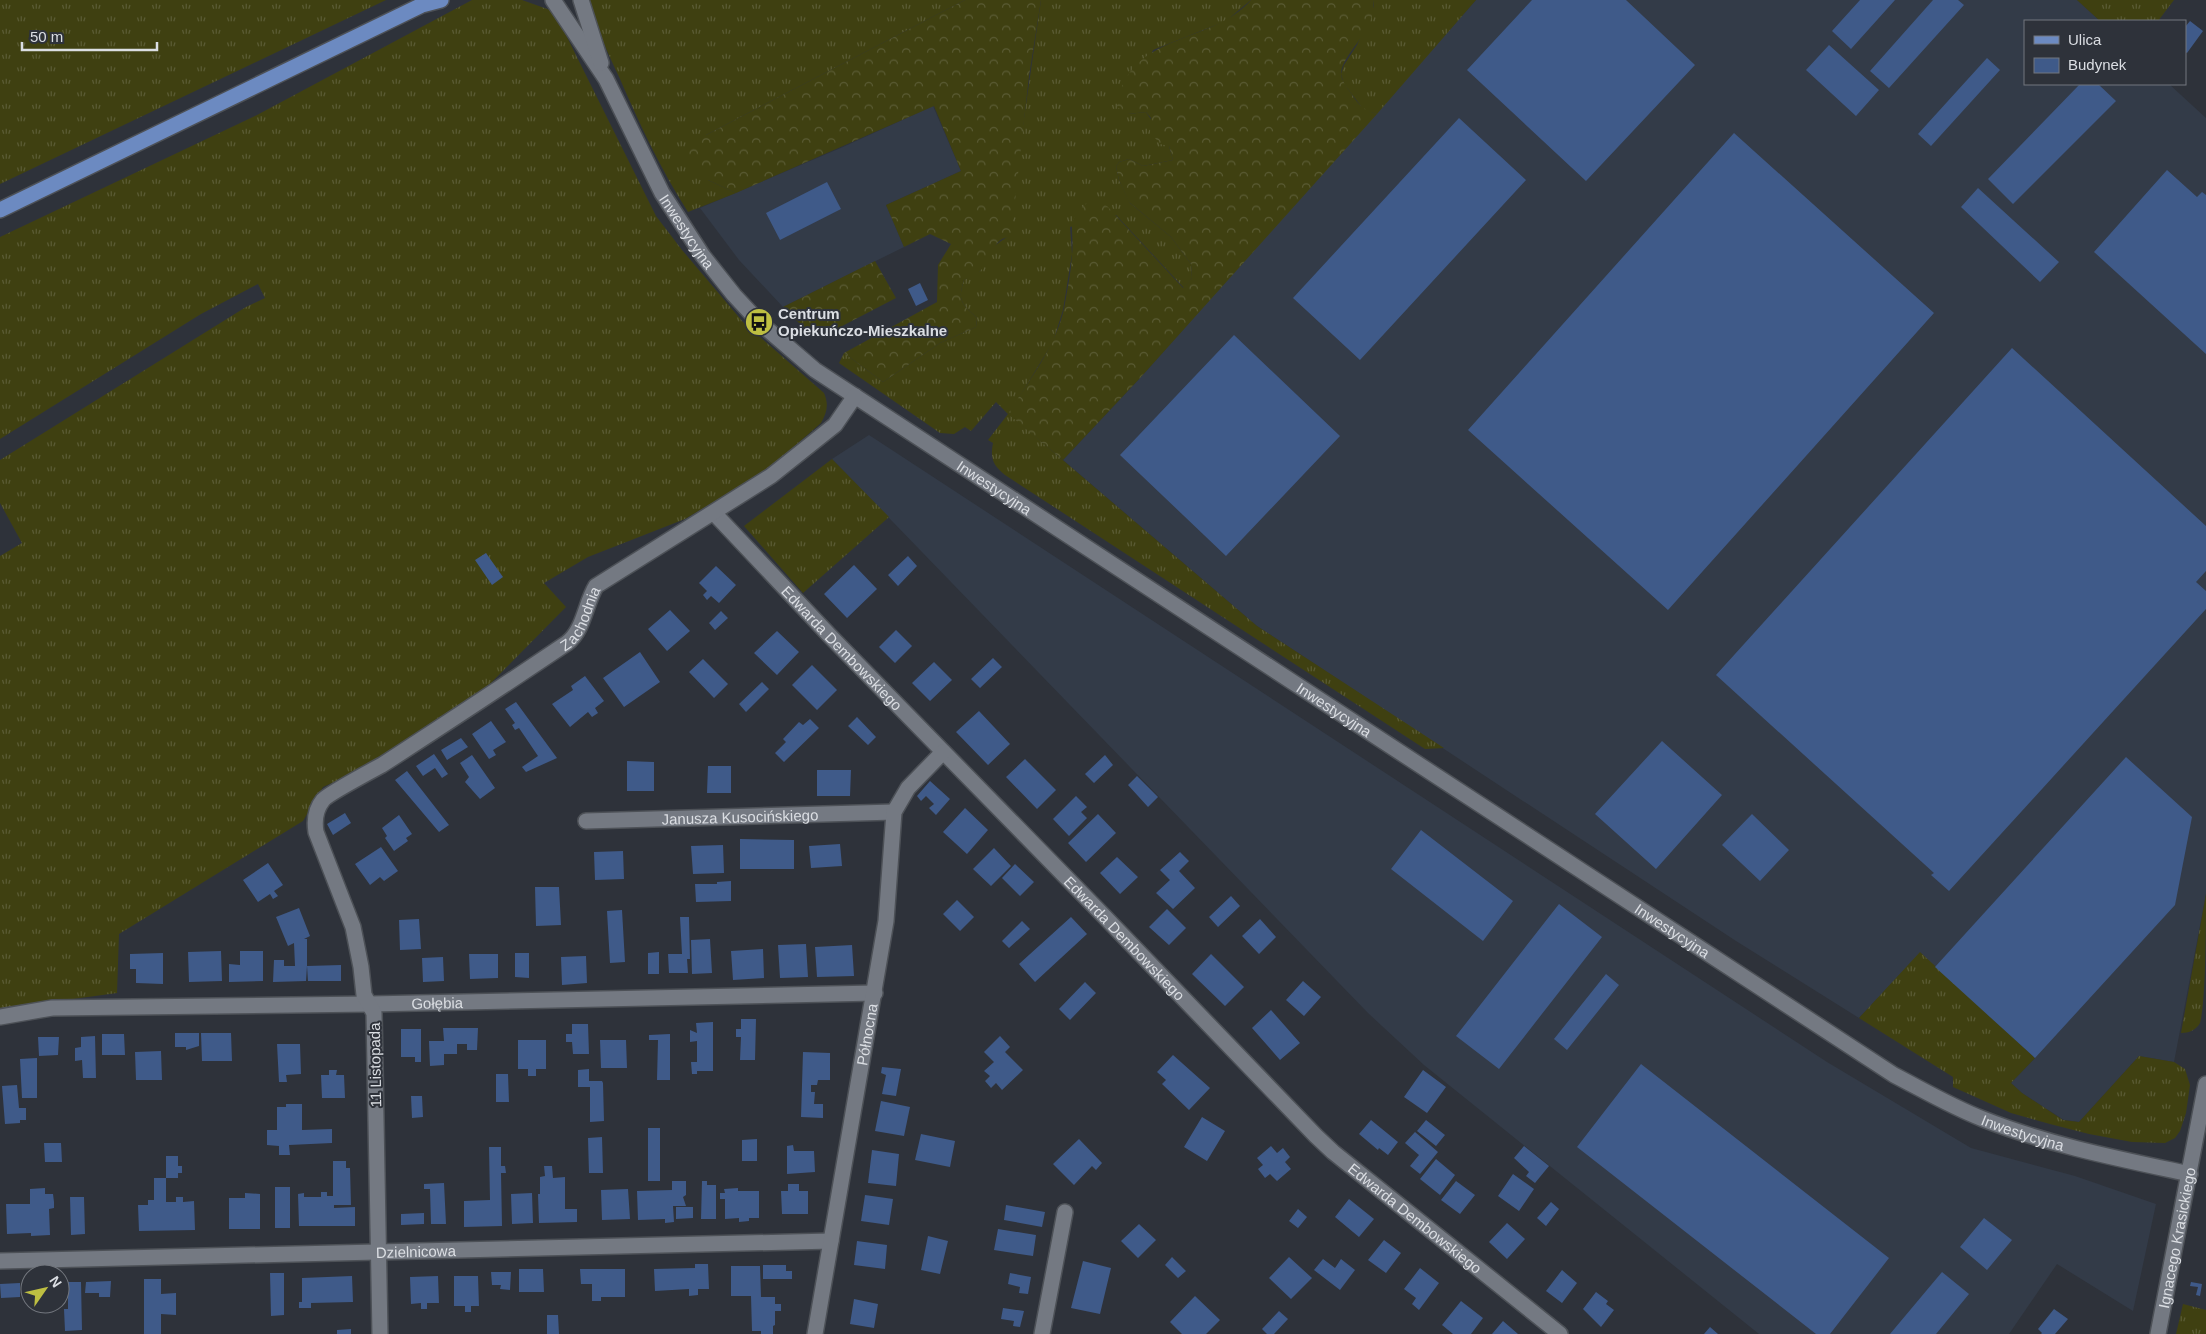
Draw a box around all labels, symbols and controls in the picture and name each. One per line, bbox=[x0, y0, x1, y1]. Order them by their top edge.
scale bar bbox=[22, 20, 158, 52]
legend bbox=[2024, 20, 2186, 85]
text: 50 m bbox=[30, 28, 63, 45]
text: Ulica bbox=[2068, 31, 2102, 48]
text: Budynek bbox=[2068, 56, 2127, 73]
street label: Inwestycyjna bbox=[656, 191, 719, 272]
place label: Centrum Opiekuńczo-Mieszkalne bbox=[778, 305, 947, 339]
bus stop icon: Centrum Opiekuńczo-Mieszkalne bbox=[744, 307, 774, 337]
street label: Inwestycyjna bbox=[954, 457, 1036, 518]
street label: Edwarda Dembowskiego bbox=[779, 582, 906, 713]
street label: Zachodnia bbox=[557, 583, 603, 654]
street label: Inwestycyjna bbox=[1294, 679, 1375, 740]
street label: Janusza Kusocińskiego bbox=[661, 806, 819, 827]
street label: Edwarda Dembowskiego bbox=[1061, 872, 1189, 1003]
street label: Inwestycyjna bbox=[1632, 900, 1714, 961]
street label: Gołębia bbox=[411, 993, 464, 1012]
street label: Północna bbox=[853, 1001, 880, 1067]
street label: 11 Listopada bbox=[366, 1022, 384, 1108]
street label: Inwestycyjna bbox=[1979, 1111, 2067, 1154]
street label: Edwarda Dembowskiego bbox=[1345, 1159, 1485, 1276]
street label: Ignacego Krasickiego bbox=[2155, 1166, 2198, 1310]
street label: Dzielnicowa bbox=[376, 1242, 457, 1260]
north arrow bbox=[20, 1264, 70, 1314]
text: N bbox=[46, 1273, 65, 1290]

